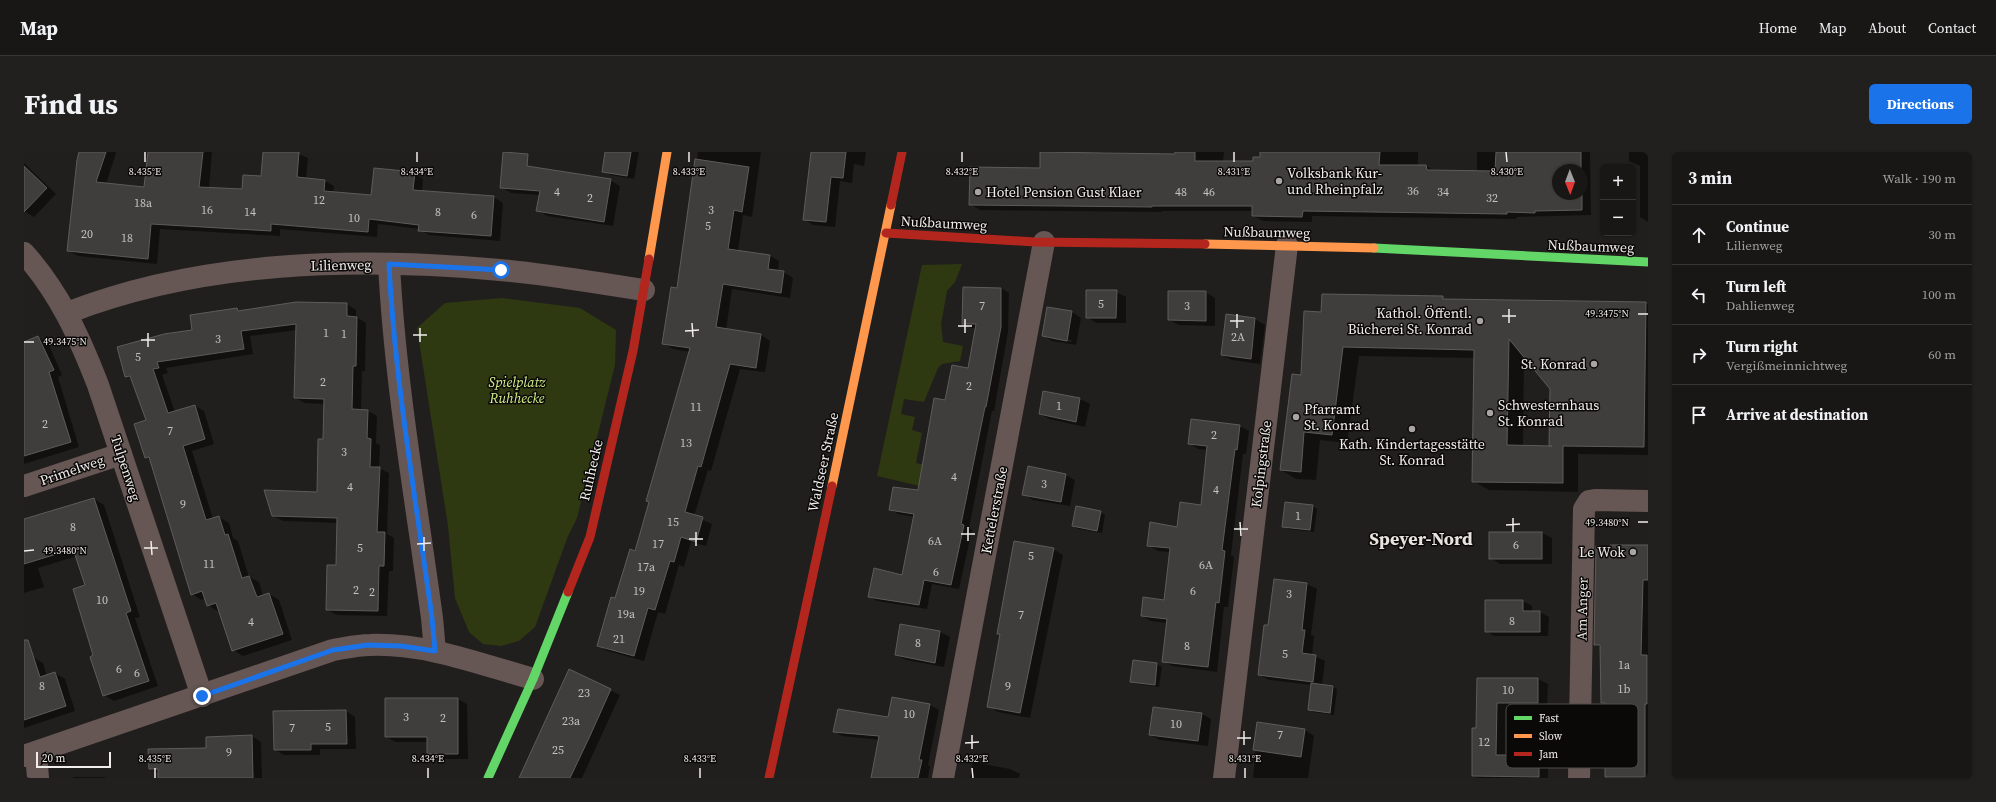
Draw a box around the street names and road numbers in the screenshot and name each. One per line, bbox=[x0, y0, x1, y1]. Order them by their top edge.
street label: Nußbaumweg bbox=[900, 211, 988, 235]
street label: Nußbaumweg bbox=[1223, 221, 1311, 243]
street label: Nußbaumweg bbox=[1547, 234, 1635, 258]
street label: Lilienweg bbox=[310, 254, 372, 276]
street label: Waldseer Straße bbox=[803, 410, 843, 514]
street label: Kolpingstraße bbox=[1246, 419, 1276, 509]
street label: Tulpenweg bbox=[106, 432, 146, 504]
street label: Ruhhecke bbox=[574, 437, 608, 503]
street label: Primelweg bbox=[37, 450, 107, 490]
street label: Kettelerstraße bbox=[976, 465, 1012, 555]
street label: Am Anger bbox=[1571, 577, 1593, 641]

